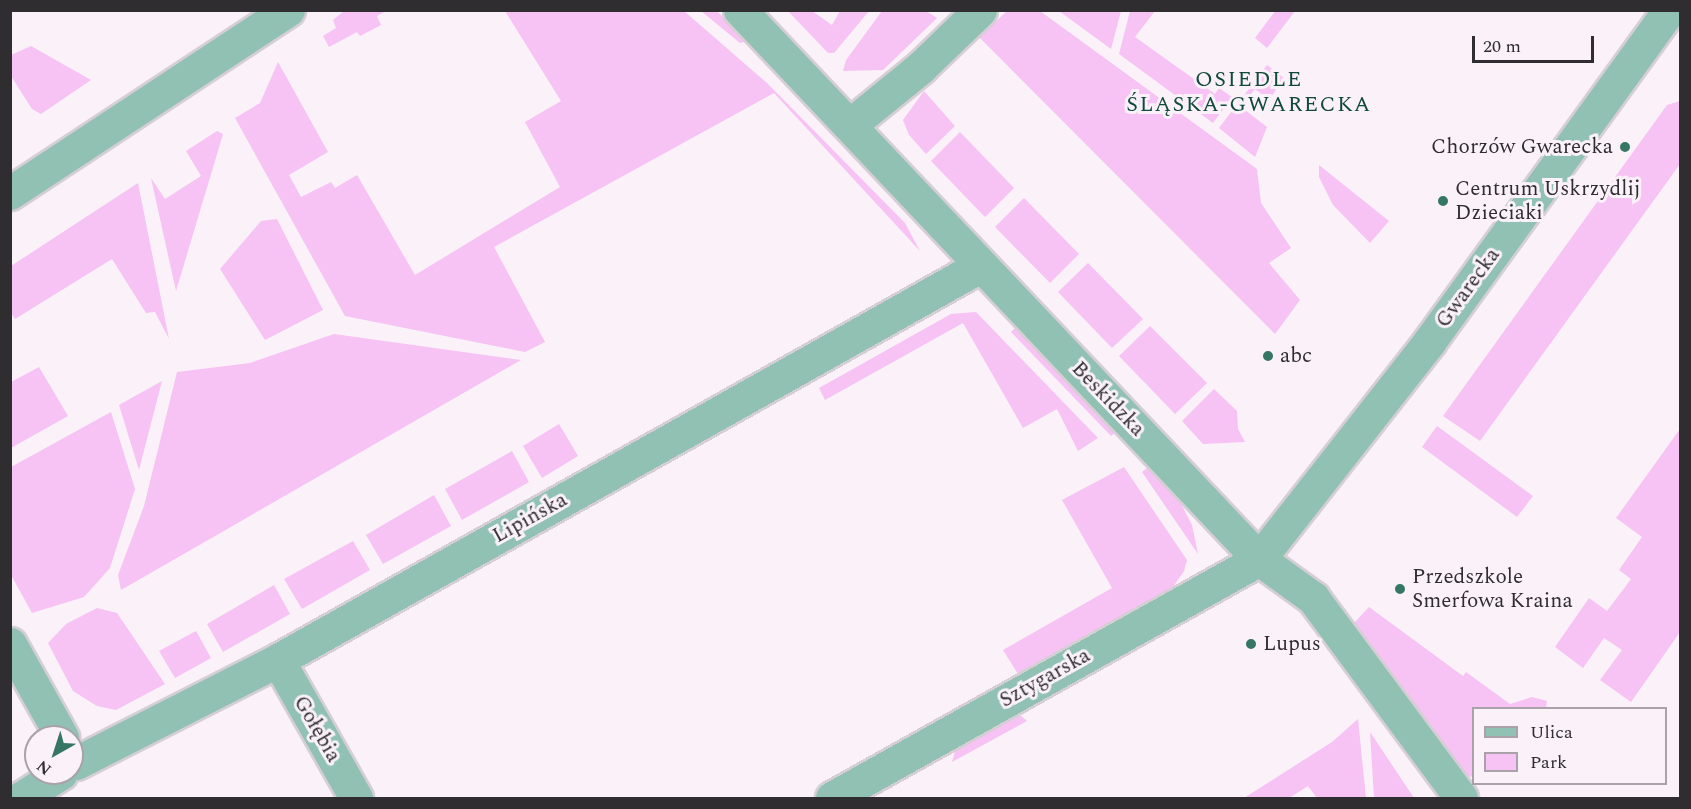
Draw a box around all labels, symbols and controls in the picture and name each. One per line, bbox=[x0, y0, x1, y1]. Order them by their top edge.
scale bar bbox=[1475, 24, 1596, 62]
text: 20 m bbox=[1483, 33, 1521, 60]
district label: OSIEDLE ŚLĄSKA-GWARECKA bbox=[1126, 66, 1372, 118]
place label: Chorzów Gwarecka bbox=[1431, 134, 1613, 160]
marker: Chorzów Gwarecka bbox=[1618, 140, 1632, 154]
place label: Centrum Uskrzydlij Dzieciaki bbox=[1455, 176, 1641, 226]
marker: Centrum Uskrzydlij Dzieciaki bbox=[1436, 194, 1450, 208]
street label: Gwarecka bbox=[1431, 243, 1505, 333]
place label: abc bbox=[1280, 343, 1312, 369]
marker: abc bbox=[1261, 349, 1275, 363]
street label: Beskidzka bbox=[1066, 356, 1150, 442]
street label: Lipińska bbox=[488, 487, 572, 549]
place label: Przedszkole Smerfowa Kraina bbox=[1412, 564, 1573, 614]
marker: Przedszkole Smerfowa Kraina bbox=[1393, 582, 1407, 596]
place label: Lupus bbox=[1263, 631, 1321, 657]
marker: Lupus bbox=[1244, 637, 1258, 651]
street label: Sztygarska bbox=[995, 643, 1095, 713]
street label: Gołębia bbox=[288, 691, 346, 767]
legend bbox=[1472, 707, 1667, 785]
text: Ulica bbox=[1530, 719, 1573, 746]
north arrow bbox=[24, 725, 84, 785]
text: Park bbox=[1530, 749, 1567, 776]
text: N bbox=[31, 754, 57, 781]

